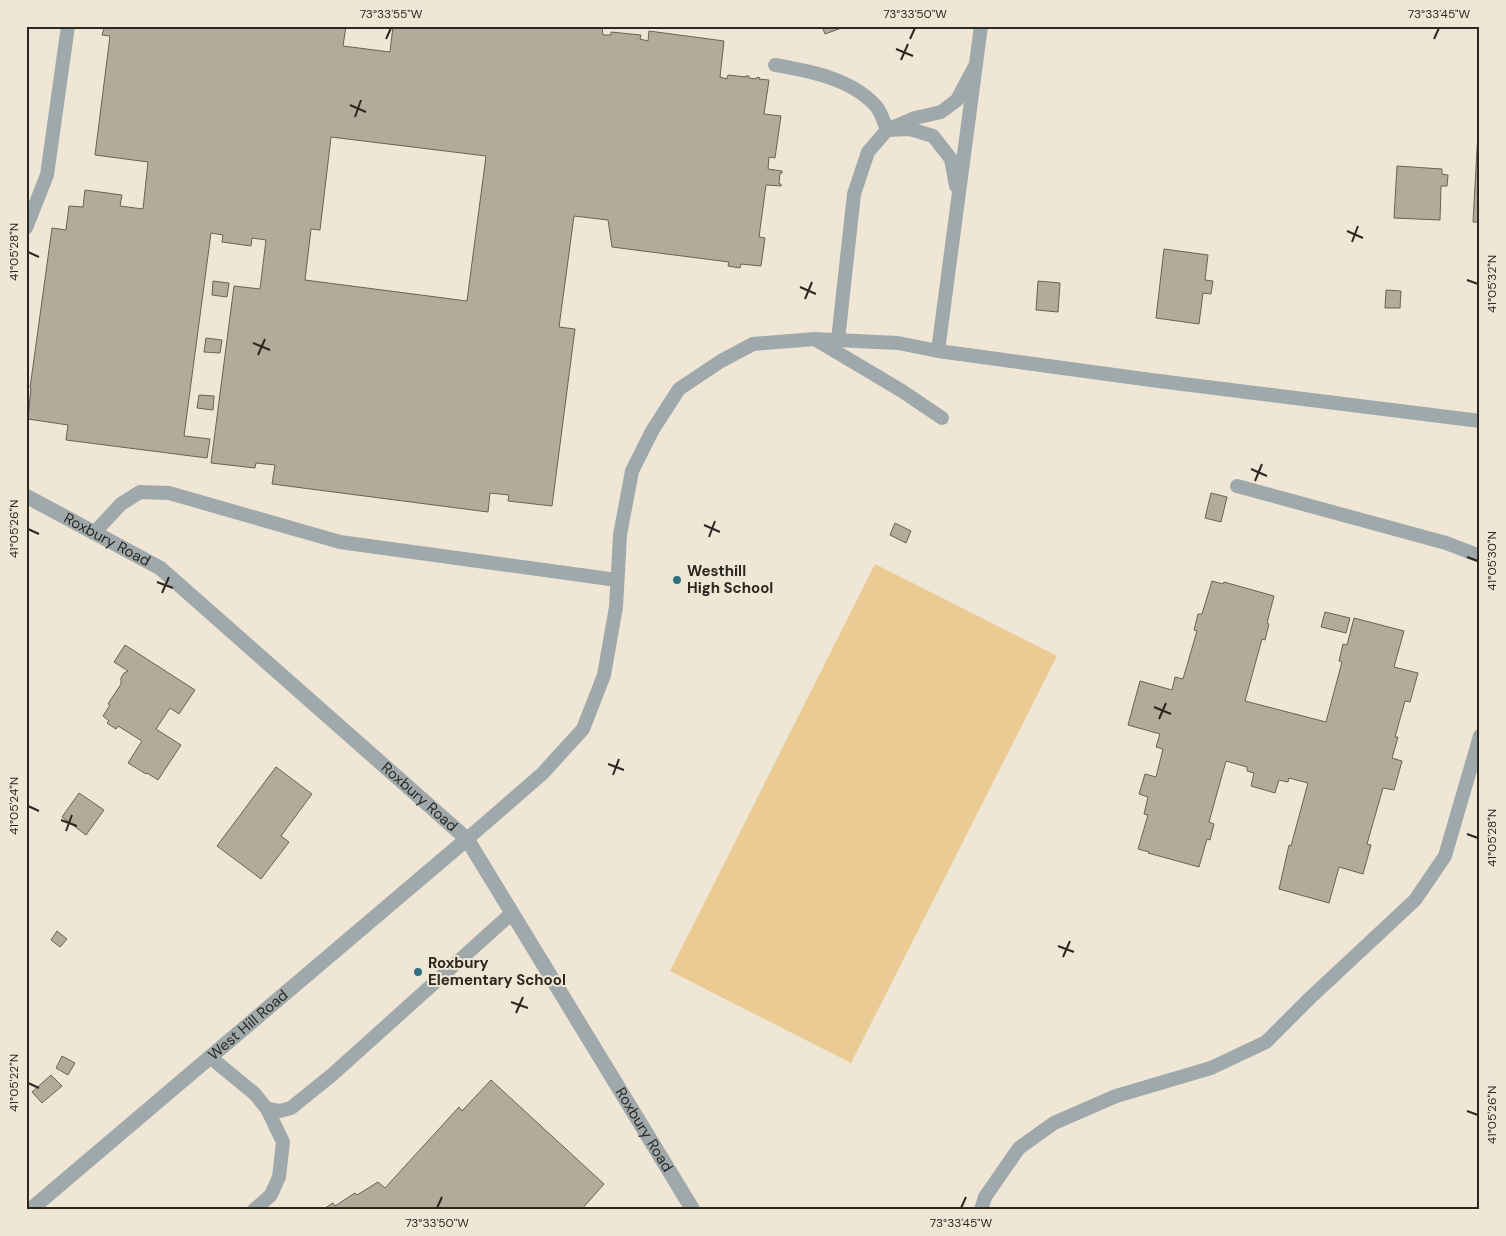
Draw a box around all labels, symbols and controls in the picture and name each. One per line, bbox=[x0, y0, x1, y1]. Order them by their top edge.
text: 73°33'55"W bbox=[360, 6, 423, 22]
text: 73°33'50"W bbox=[883, 6, 947, 22]
text: 73°33'45"W bbox=[1408, 6, 1471, 22]
text: 41°05'28"N bbox=[6, 223, 22, 281]
text: 41°05'32"N bbox=[1484, 255, 1500, 313]
text: 41°05'26"N bbox=[6, 500, 22, 558]
street label: Roxbury Road bbox=[60, 508, 154, 571]
text: 41°05'30"N bbox=[1484, 531, 1500, 591]
place label: Westhill High School bbox=[687, 561, 773, 598]
marker: Westhill High School bbox=[671, 574, 683, 586]
street label: Roxbury Road bbox=[377, 758, 462, 836]
text: 41°05'24"N bbox=[6, 777, 22, 835]
text: 41°05'28"N bbox=[1484, 809, 1500, 867]
place label: Roxbury Elementary School bbox=[428, 953, 566, 990]
marker: Roxbury Elementary School bbox=[412, 966, 424, 978]
street label: West Hill Road bbox=[204, 985, 292, 1065]
text: 41°05'22"N bbox=[6, 1054, 22, 1112]
street label: Roxbury Road bbox=[611, 1084, 677, 1176]
text: 41°05'26"N bbox=[1484, 1086, 1500, 1144]
text: 73°33'50"W bbox=[405, 1215, 469, 1231]
text: 73°33'45"W bbox=[930, 1215, 993, 1231]

